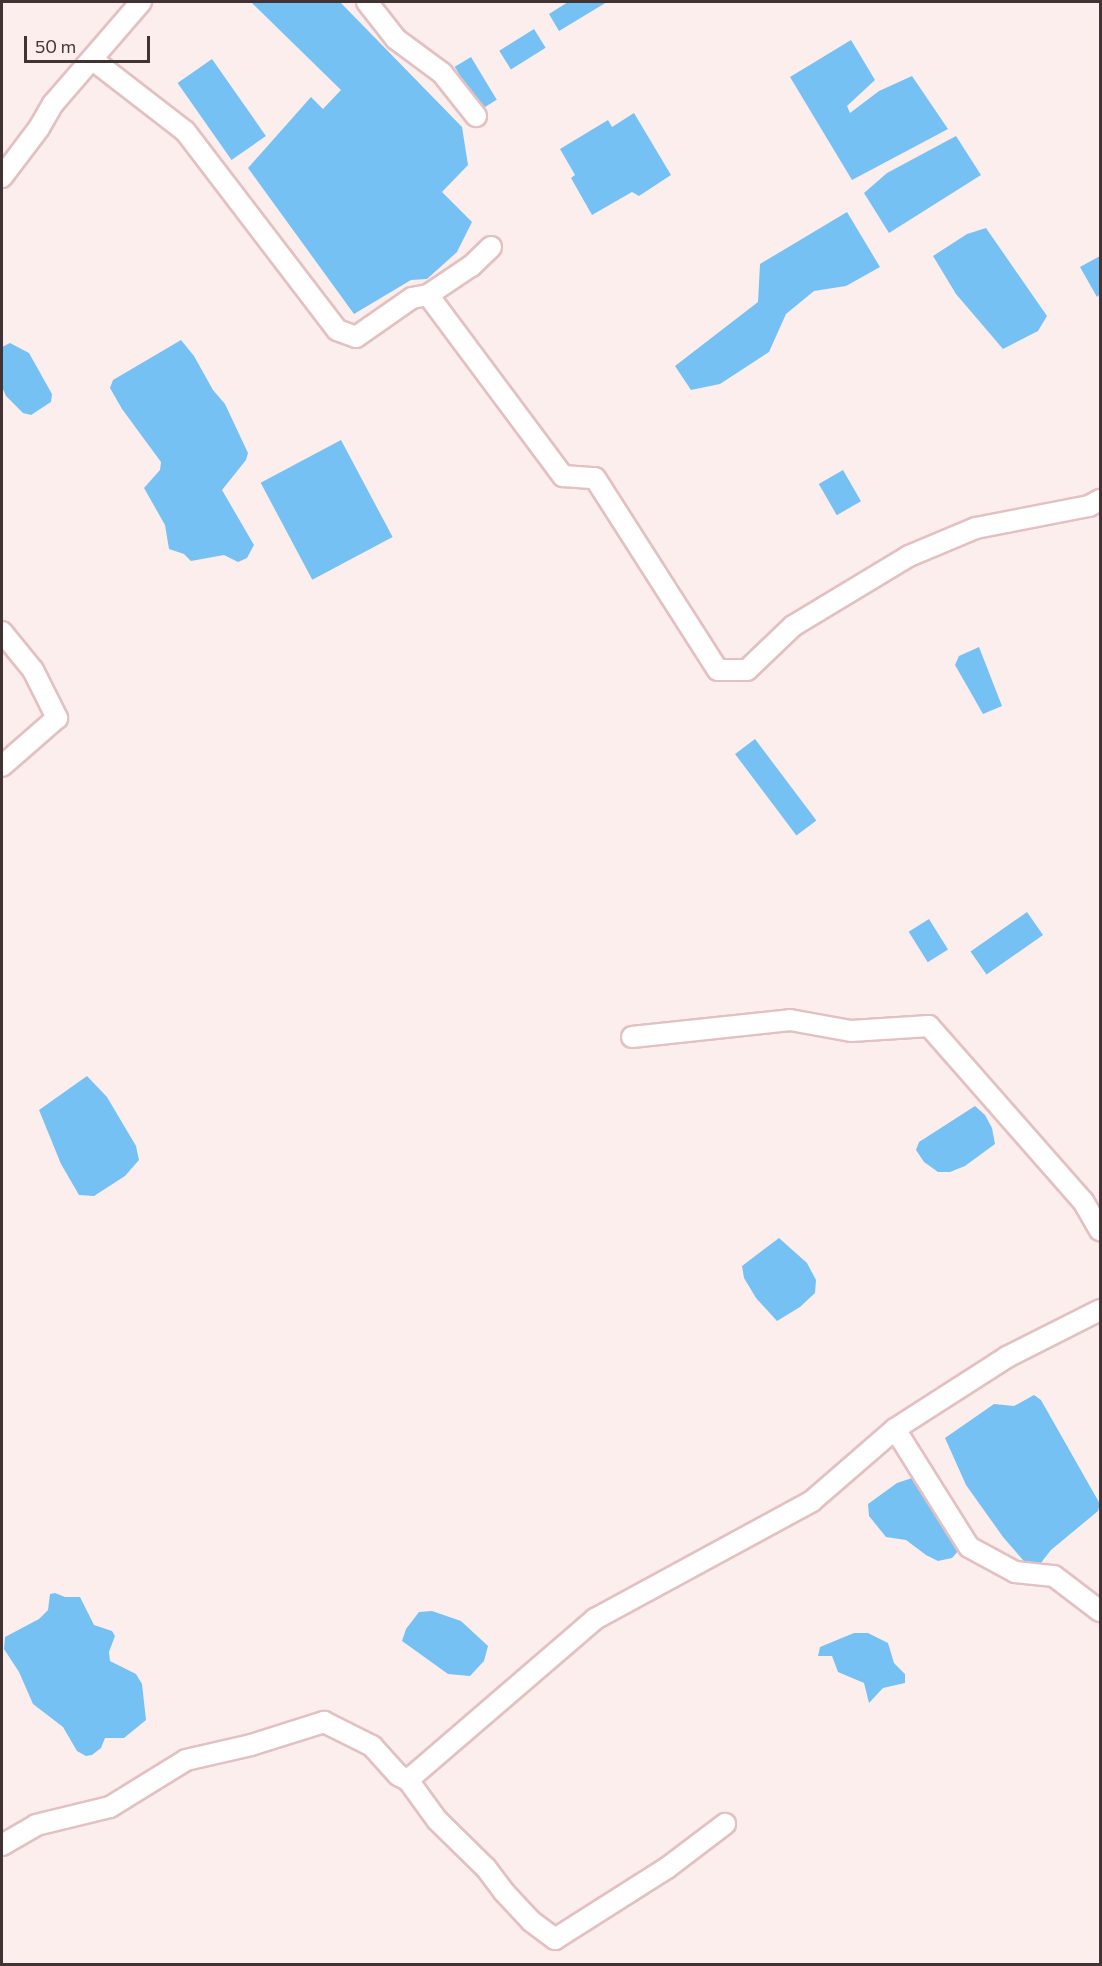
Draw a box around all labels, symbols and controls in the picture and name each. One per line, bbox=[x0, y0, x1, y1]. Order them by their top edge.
scale bar bbox=[27, 24, 153, 62]
text: 50 m bbox=[35, 35, 76, 57]

